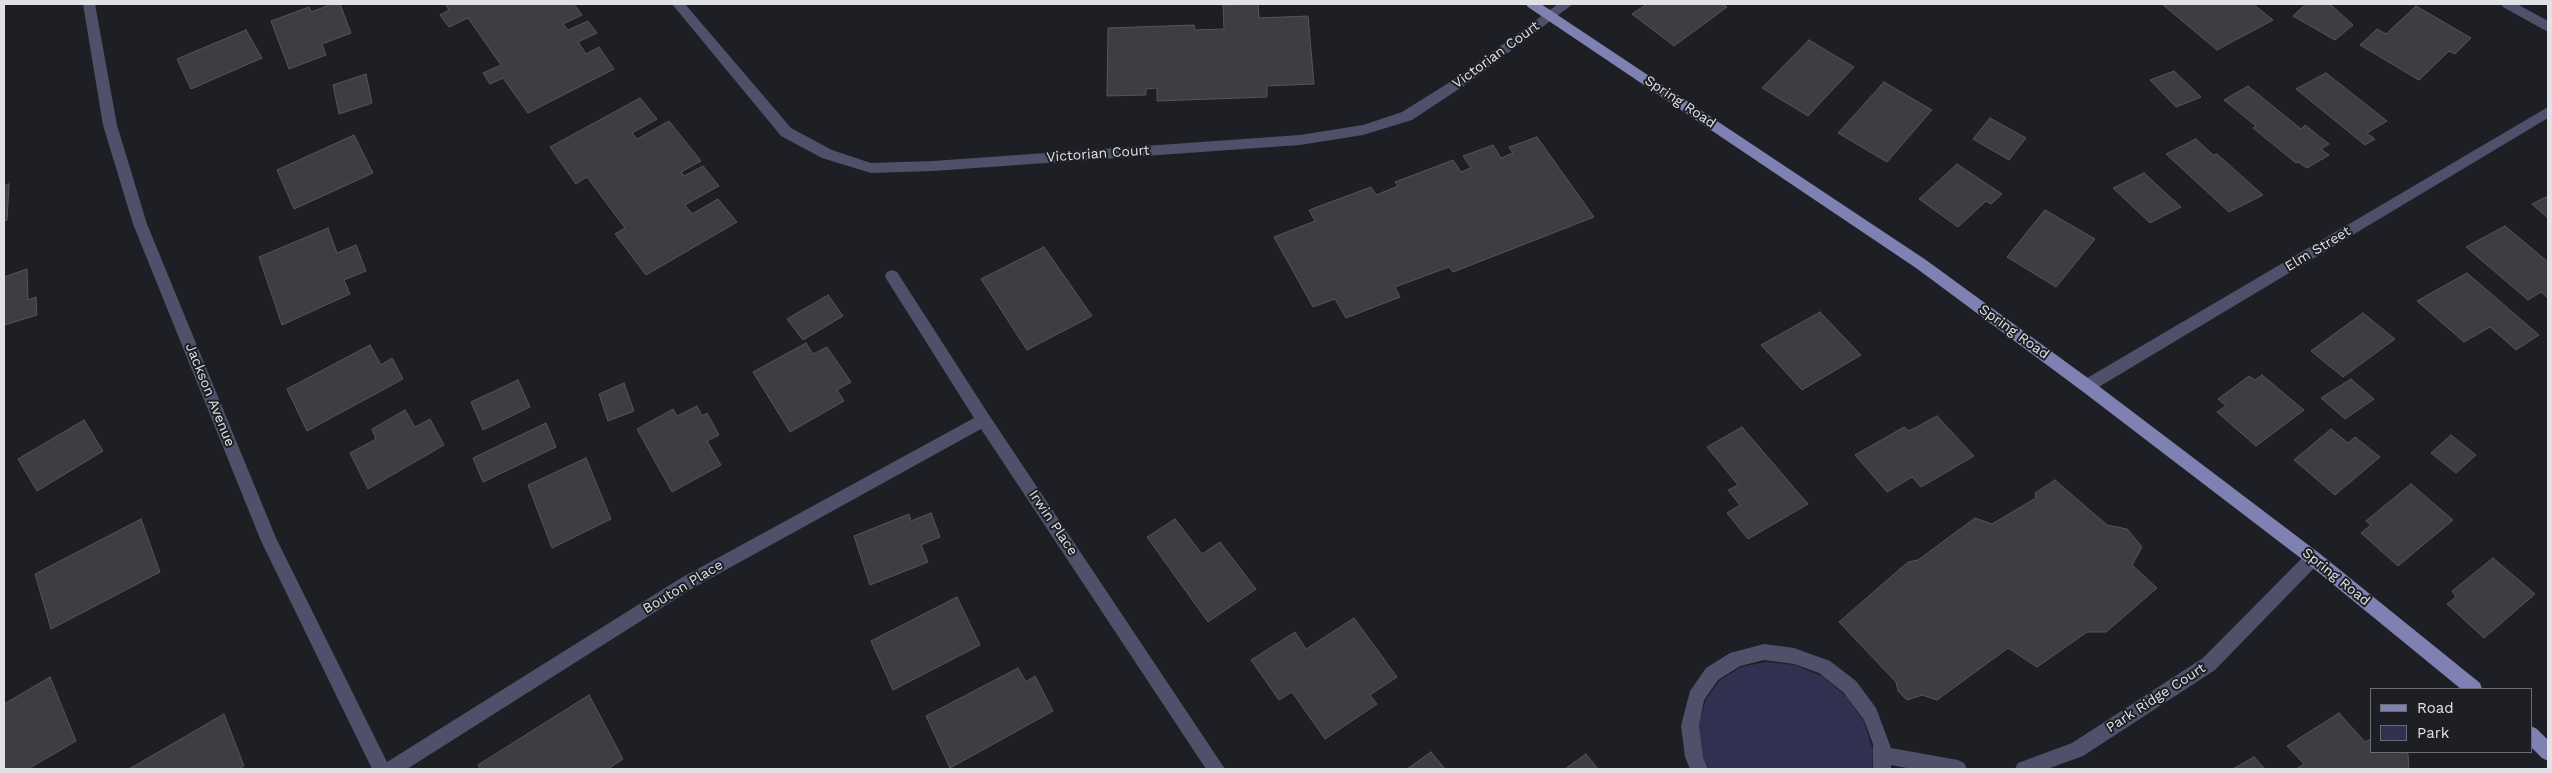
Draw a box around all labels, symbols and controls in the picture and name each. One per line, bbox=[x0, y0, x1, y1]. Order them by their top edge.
street label: Victorian Court bbox=[1449, 18, 1543, 92]
street label: Spring Road bbox=[1641, 72, 1719, 132]
street label: Victorian Court bbox=[1046, 142, 1150, 166]
street label: Elm Street bbox=[2282, 223, 2354, 275]
street label: Spring Road bbox=[1976, 301, 2052, 363]
street label: Jackson Avenue bbox=[182, 341, 238, 449]
street label: Irwin Place bbox=[1025, 487, 1081, 559]
street label: Spring Road bbox=[2299, 545, 2373, 609]
street label: Bouton Place bbox=[640, 556, 726, 618]
street label: Park Ridge Court bbox=[2103, 660, 2209, 736]
legend bbox=[2370, 688, 2532, 753]
text: Road bbox=[2417, 699, 2454, 717]
text: Park bbox=[2417, 724, 2449, 742]

